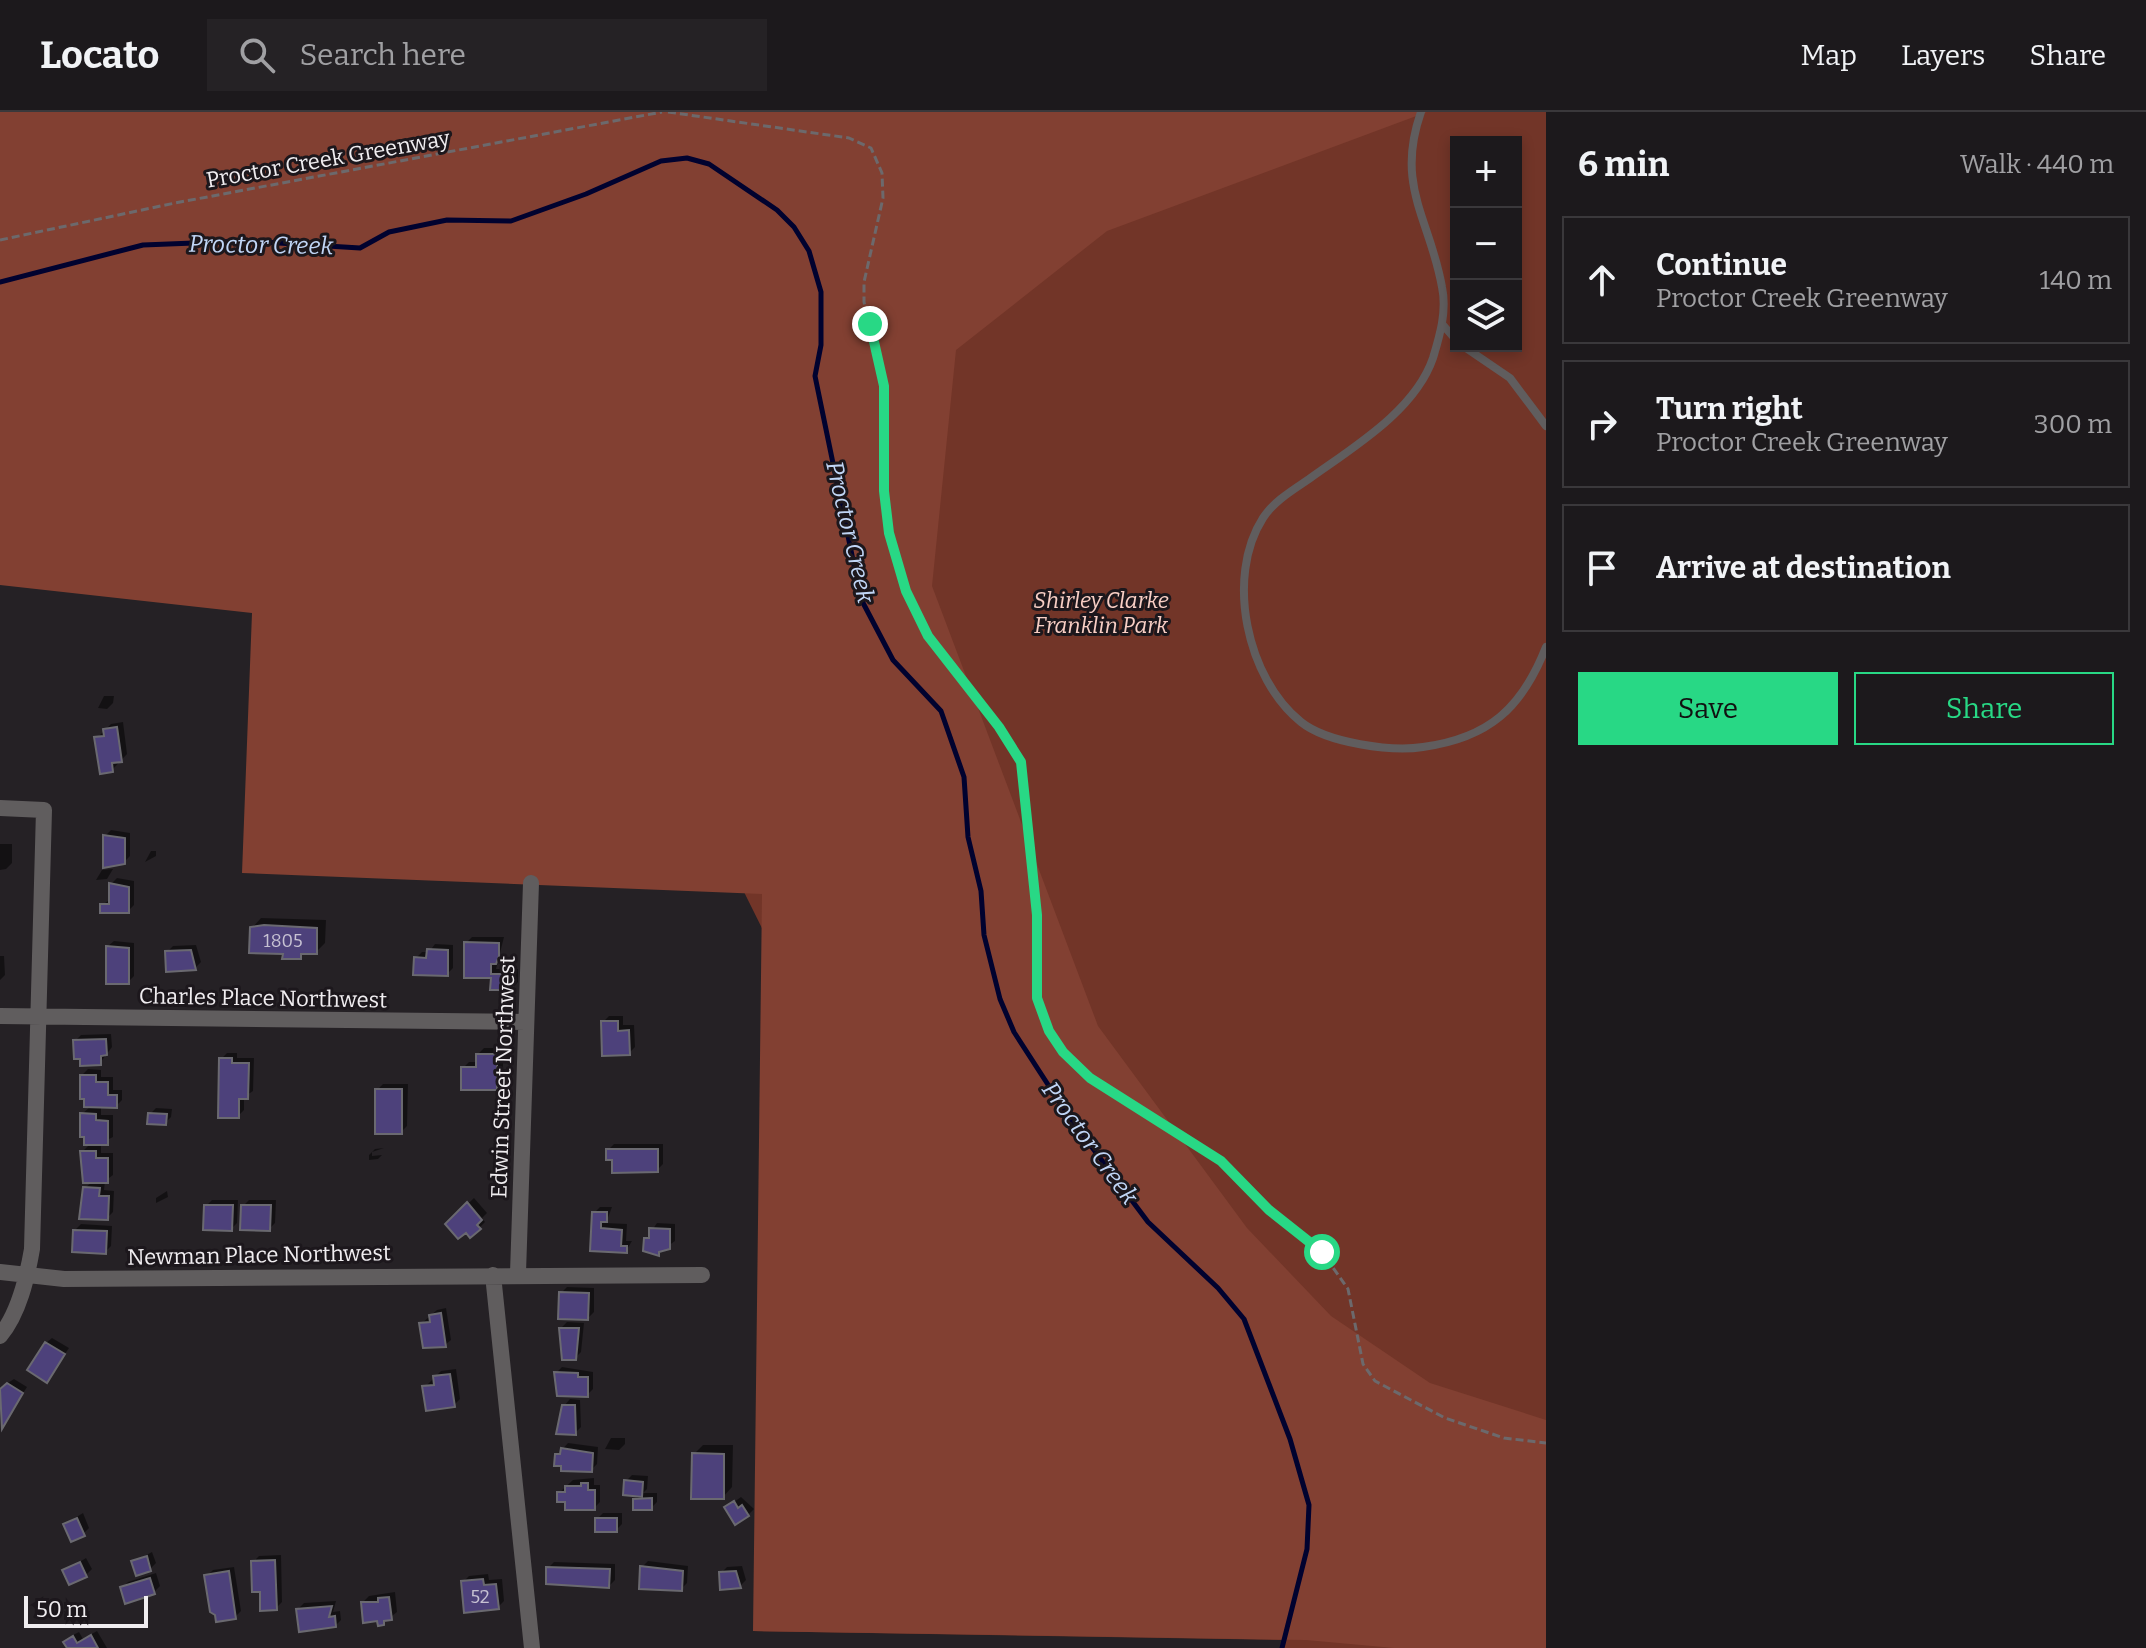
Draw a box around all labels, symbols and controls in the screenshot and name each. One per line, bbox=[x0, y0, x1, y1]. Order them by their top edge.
search box bbox=[207, 19, 767, 91]
text: Locato bbox=[40, 32, 159, 78]
icon: search bbox=[235, 33, 279, 77]
text: Search here bbox=[299, 37, 466, 73]
text: Map bbox=[1800, 39, 1857, 72]
text: Layers bbox=[1901, 39, 1985, 72]
text: Share bbox=[2029, 39, 2106, 72]
street label: Proctor Creek Greenway bbox=[204, 124, 452, 194]
map controls bbox=[1450, 136, 1522, 352]
button: + bbox=[1450, 136, 1522, 208]
text: 6 min bbox=[1578, 144, 1669, 185]
text: Walk · 440 m bbox=[1960, 149, 2114, 180]
button: − bbox=[1450, 208, 1522, 280]
water label: Proctor Creek bbox=[188, 230, 335, 260]
text: Continue bbox=[1656, 247, 1787, 283]
icon: ahead bbox=[1580, 258, 1624, 302]
text: 140 m bbox=[2040, 265, 2112, 296]
button: layers bbox=[1450, 280, 1522, 352]
text: Proctor Creek Greenway bbox=[1656, 283, 1948, 314]
route end bbox=[852, 306, 888, 342]
text: Turn right bbox=[1656, 391, 1803, 427]
icon: right bbox=[1580, 402, 1624, 446]
text: 300 m bbox=[2034, 409, 2112, 440]
text: Proctor Creek Greenway bbox=[1656, 427, 1948, 458]
water label: Proctor Creek bbox=[820, 458, 880, 607]
icon: arrive bbox=[1580, 546, 1624, 590]
text: Arrive at destination bbox=[1656, 550, 1951, 586]
park label: Shirley Clarke Franklin Park bbox=[1033, 587, 1169, 639]
button: Save bbox=[1578, 672, 1838, 745]
button: Share bbox=[1854, 672, 2114, 745]
house number: 1805 bbox=[263, 930, 303, 952]
street label: Edwin Street Northwest bbox=[485, 955, 521, 1199]
street label: Charles Place Northwest bbox=[139, 982, 387, 1014]
water label: Proctor Creek bbox=[1036, 1076, 1144, 1211]
route start bbox=[1304, 1234, 1340, 1270]
street label: Newman Place Northwest bbox=[127, 1239, 391, 1271]
house number: 52 bbox=[470, 1586, 490, 1608]
scale bar bbox=[24, 1592, 148, 1628]
text: 50 m bbox=[36, 1596, 87, 1623]

